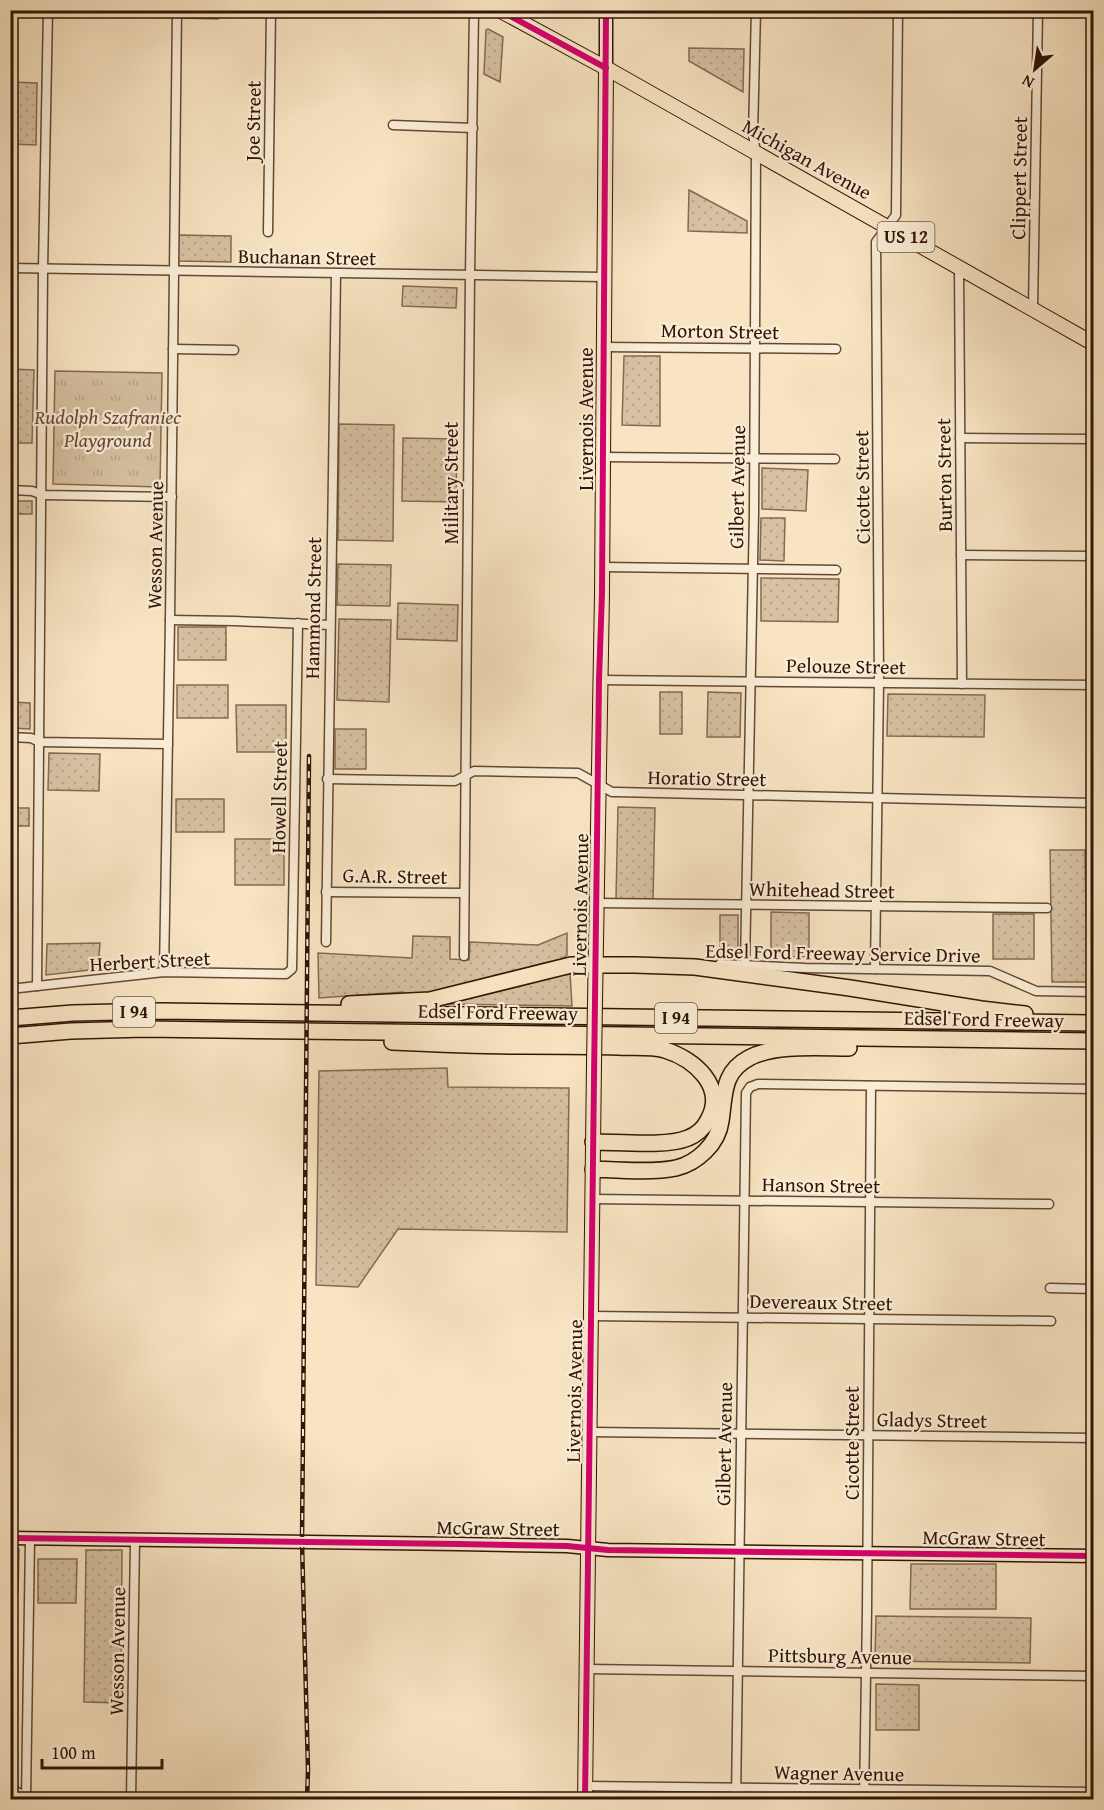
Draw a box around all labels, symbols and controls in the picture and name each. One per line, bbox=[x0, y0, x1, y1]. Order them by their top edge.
north arrow bbox=[1005, 39, 1065, 99]
text: N bbox=[1017, 69, 1038, 95]
street label: Joe Street bbox=[237, 80, 268, 165]
street label: Michigan Avenue bbox=[737, 111, 877, 206]
street label: Clippert Street bbox=[1003, 116, 1034, 240]
road number: US 12 bbox=[878, 222, 934, 252]
street label: Buchanan Street bbox=[238, 241, 376, 272]
street label: Morton Street bbox=[661, 315, 779, 346]
street label: Livernois Avenue bbox=[571, 347, 600, 491]
park label: Rudolph Szafraniec Playground bbox=[34, 402, 182, 454]
street label: Burton Street bbox=[928, 418, 959, 532]
street label: Military Street bbox=[436, 422, 465, 544]
street label: Gilbert Avenue bbox=[721, 425, 752, 549]
street label: Cicotte Street bbox=[846, 430, 877, 544]
street label: Wesson Avenue bbox=[139, 480, 170, 610]
street label: Hammond Street bbox=[297, 536, 328, 679]
street label: Pelouze Street bbox=[786, 650, 906, 681]
street label: Howell Street bbox=[263, 740, 294, 854]
street label: Horatio Street bbox=[647, 762, 767, 793]
street label: Livernois Avenue bbox=[564, 833, 595, 977]
street label: G.A.R. Street bbox=[342, 860, 448, 891]
street label: Whitehead Street bbox=[749, 874, 895, 905]
street label: Edsel Ford Freeway Service Drive bbox=[705, 936, 981, 969]
street label: Herbert Street bbox=[89, 943, 211, 978]
street label: Edsel Ford Freeway bbox=[418, 996, 578, 1027]
road number: I 94 bbox=[113, 997, 155, 1027]
road number: I 94 bbox=[655, 1003, 697, 1033]
street label: Edsel Ford Freeway bbox=[904, 1003, 1064, 1034]
street label: Hanson Street bbox=[762, 1169, 880, 1200]
street label: Devereaux Street bbox=[749, 1286, 893, 1317]
street label: Livernois Avenue bbox=[558, 1319, 589, 1463]
street label: Gilbert Avenue bbox=[708, 1382, 739, 1506]
street label: Cicotte Street bbox=[837, 1386, 866, 1500]
street label: Gladys Street bbox=[877, 1404, 987, 1435]
street label: McGraw Street bbox=[436, 1512, 560, 1543]
street label: McGraw Street bbox=[922, 1522, 1046, 1553]
street label: Wesson Avenue bbox=[101, 1586, 132, 1716]
street label: Pittsburg Avenue bbox=[768, 1640, 912, 1671]
scale bar bbox=[42, 1732, 162, 1770]
text: 100 m bbox=[51, 1739, 96, 1766]
street label: Wagner Avenue bbox=[774, 1757, 904, 1788]

